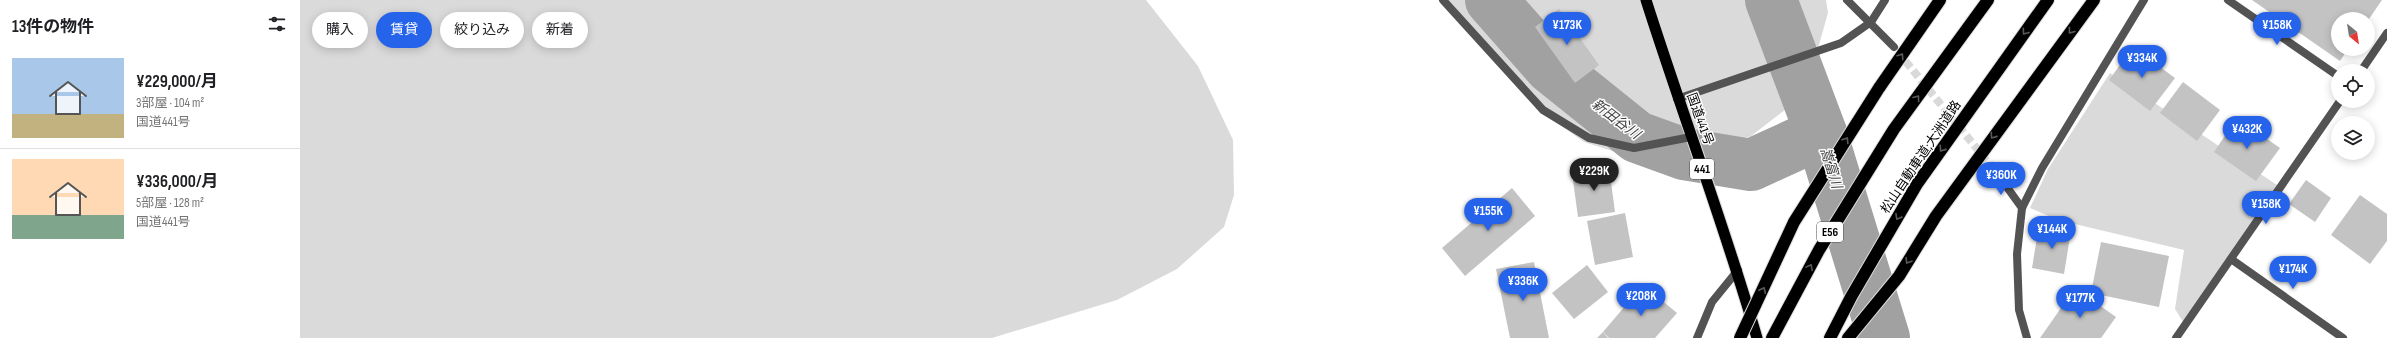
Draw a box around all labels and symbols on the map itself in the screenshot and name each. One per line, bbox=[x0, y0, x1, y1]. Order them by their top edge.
pin: ¥173K bbox=[1539, 12, 1595, 46]
pin: ¥158K bbox=[2249, 12, 2305, 46]
north arrow bbox=[2331, 12, 2375, 56]
one-way arrow bbox=[2023, 27, 2030, 34]
one-way arrow bbox=[2069, 27, 2076, 34]
pin: ¥334K bbox=[2114, 45, 2170, 79]
one-way arrow bbox=[1896, 53, 1903, 60]
street label: 国道441号 bbox=[1683, 91, 1717, 147]
water label: 新田谷川 bbox=[1589, 95, 1645, 144]
one-way arrow bbox=[1912, 95, 1920, 102]
street label: 松山自動車道;大洲道路 bbox=[1877, 98, 1965, 216]
pin: ¥432K bbox=[2219, 116, 2275, 150]
one-way arrow bbox=[1991, 132, 1998, 139]
one-way arrow bbox=[1841, 137, 1849, 144]
water label: 嵩富川 bbox=[1817, 145, 1846, 192]
one-way arrow bbox=[1939, 145, 1947, 152]
pin: ¥229K bbox=[1566, 158, 1622, 192]
road number: 441 bbox=[1690, 159, 1714, 179]
pin: ¥360K bbox=[1973, 162, 2029, 196]
pin: ¥158K bbox=[2238, 191, 2294, 225]
pin: ¥155K bbox=[1460, 198, 1516, 232]
one-way arrow bbox=[1895, 213, 1902, 220]
pin: ¥144K bbox=[2024, 216, 2080, 250]
road number: E56 bbox=[1817, 222, 1843, 242]
pin: ¥174K bbox=[2265, 256, 2321, 290]
one-way arrow bbox=[1905, 257, 1913, 264]
one-way arrow bbox=[1805, 263, 1813, 271]
pin: ¥336K bbox=[1495, 268, 1551, 302]
pin: ¥208K bbox=[1613, 283, 1669, 317]
pin: ¥177K bbox=[2052, 285, 2108, 319]
one-way arrow bbox=[1758, 287, 1766, 294]

